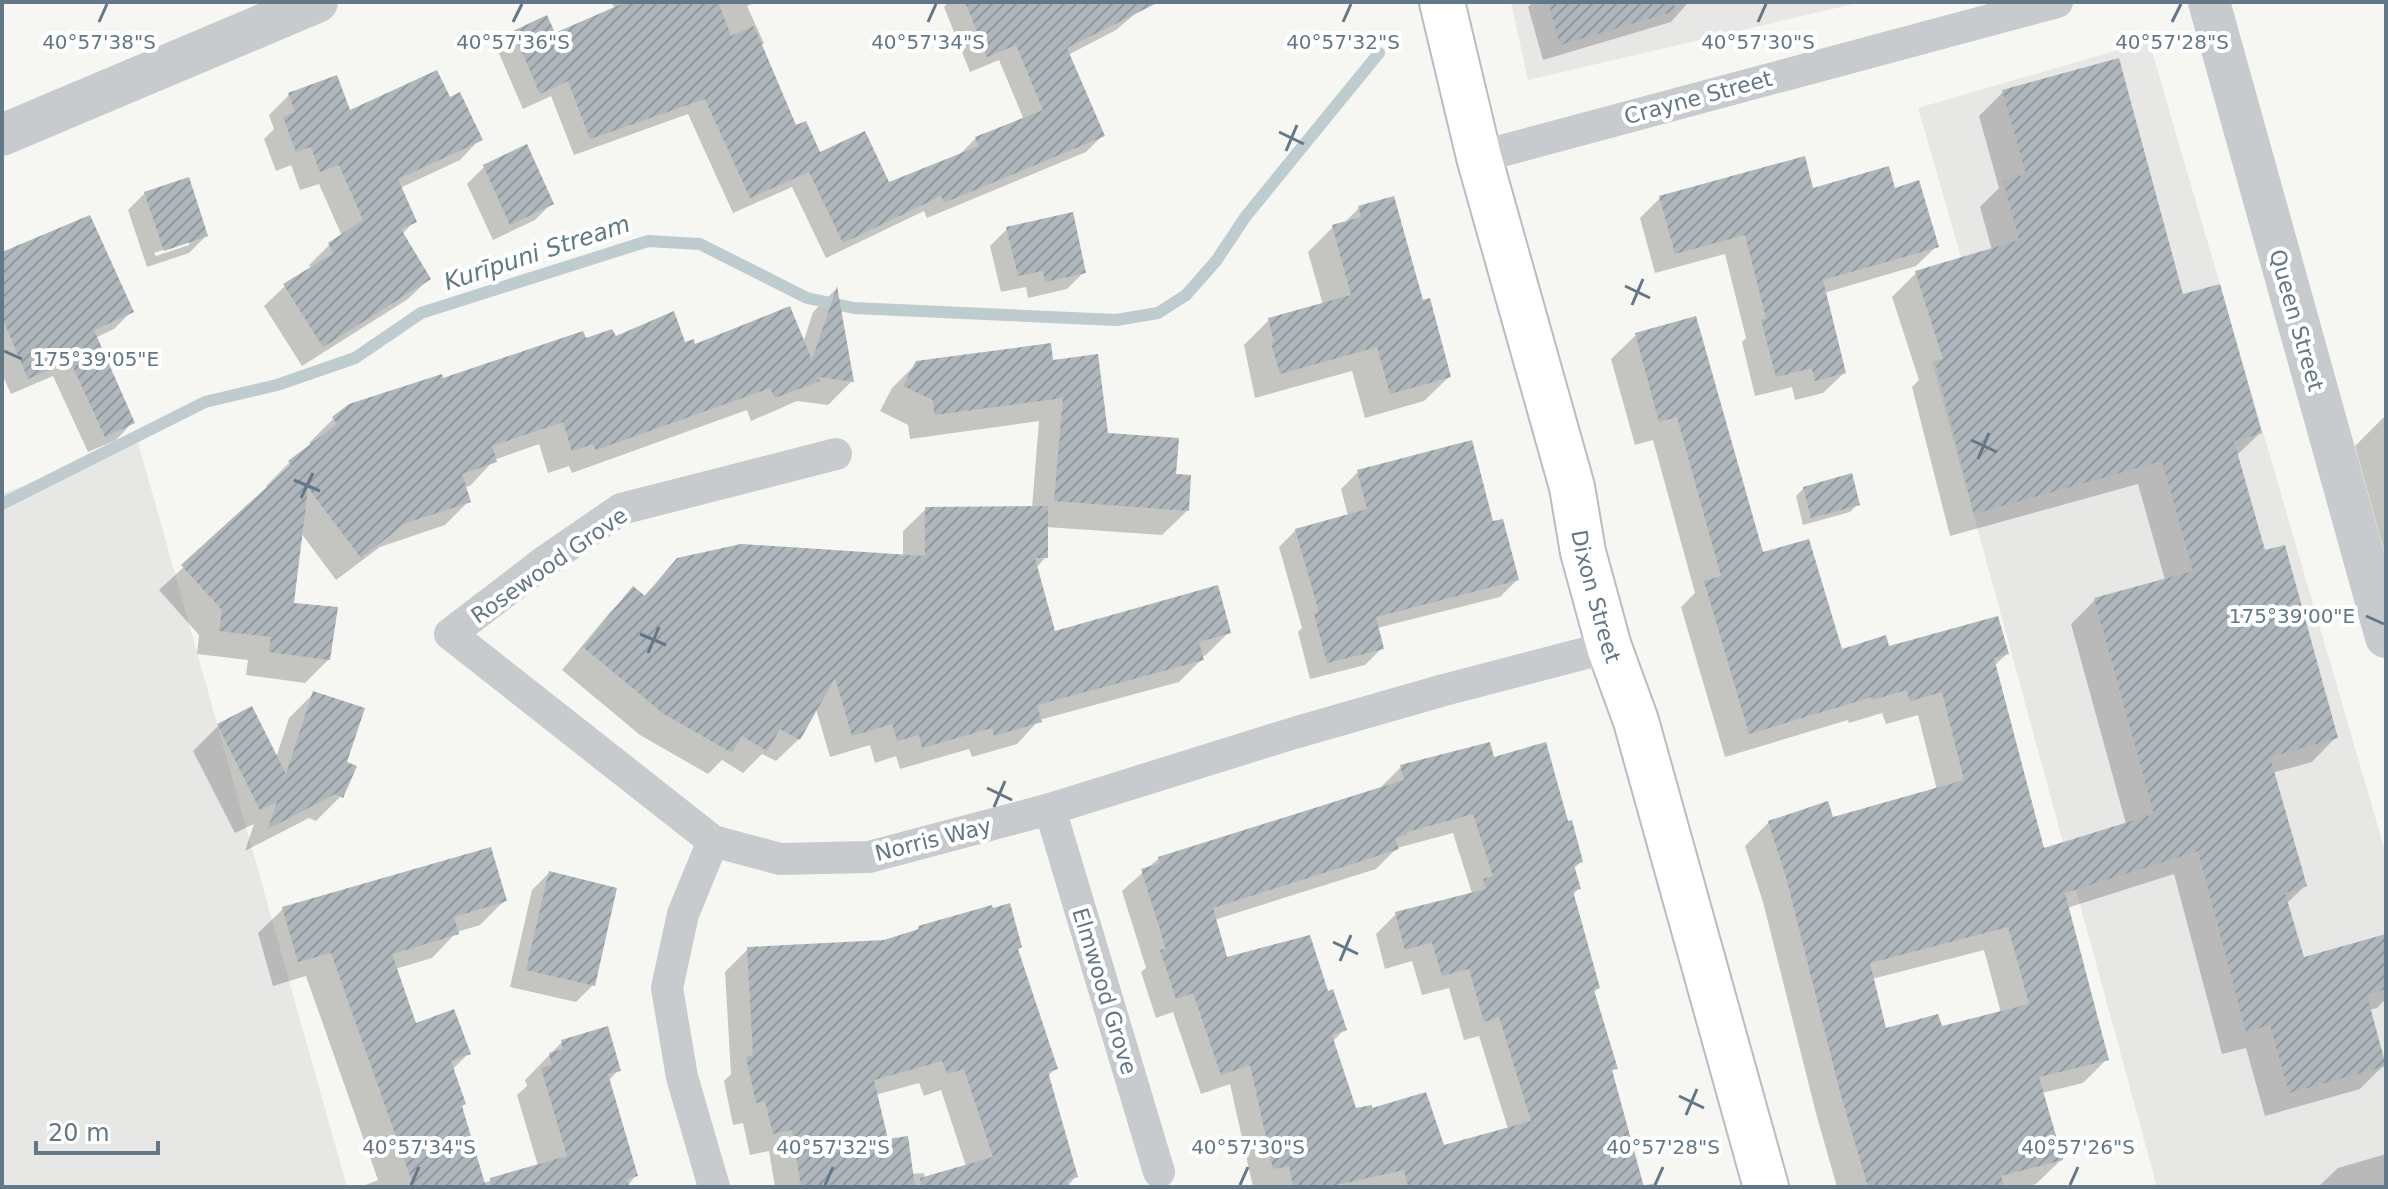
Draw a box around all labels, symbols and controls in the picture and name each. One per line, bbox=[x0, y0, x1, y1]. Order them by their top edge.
text: 40°57'38"S bbox=[42, 30, 156, 54]
text: 40°57'36"S bbox=[456, 30, 570, 54]
text: 40°57'34"S bbox=[871, 30, 985, 54]
text: 40°57'32"S bbox=[1286, 30, 1400, 54]
text: 40°57'30"S bbox=[1701, 30, 1815, 54]
text: 40°57'28"S bbox=[2115, 30, 2229, 54]
street label: Crayne Street bbox=[1621, 66, 1775, 129]
water label: Kurīpuni Stream bbox=[440, 210, 634, 296]
street label: Queen Street bbox=[2264, 246, 2329, 394]
text: 175°39'05"E bbox=[33, 347, 159, 371]
street label: Rosewood Grove bbox=[467, 502, 632, 628]
street label: Dixon Street bbox=[1566, 528, 1626, 667]
text: 175°39'00"E bbox=[2229, 604, 2355, 628]
street label: Norris Way bbox=[872, 813, 994, 866]
street label: Elmwood Grove bbox=[1067, 905, 1142, 1077]
scale bar bbox=[36, 1105, 158, 1155]
text: 20 m bbox=[48, 1119, 110, 1147]
text: 40°57'34"S bbox=[362, 1135, 476, 1159]
text: 40°57'32"S bbox=[776, 1135, 890, 1159]
text: 40°57'30"S bbox=[1191, 1135, 1305, 1159]
text: 40°57'28"S bbox=[1606, 1135, 1720, 1159]
text: 40°57'26"S bbox=[2021, 1135, 2135, 1159]

